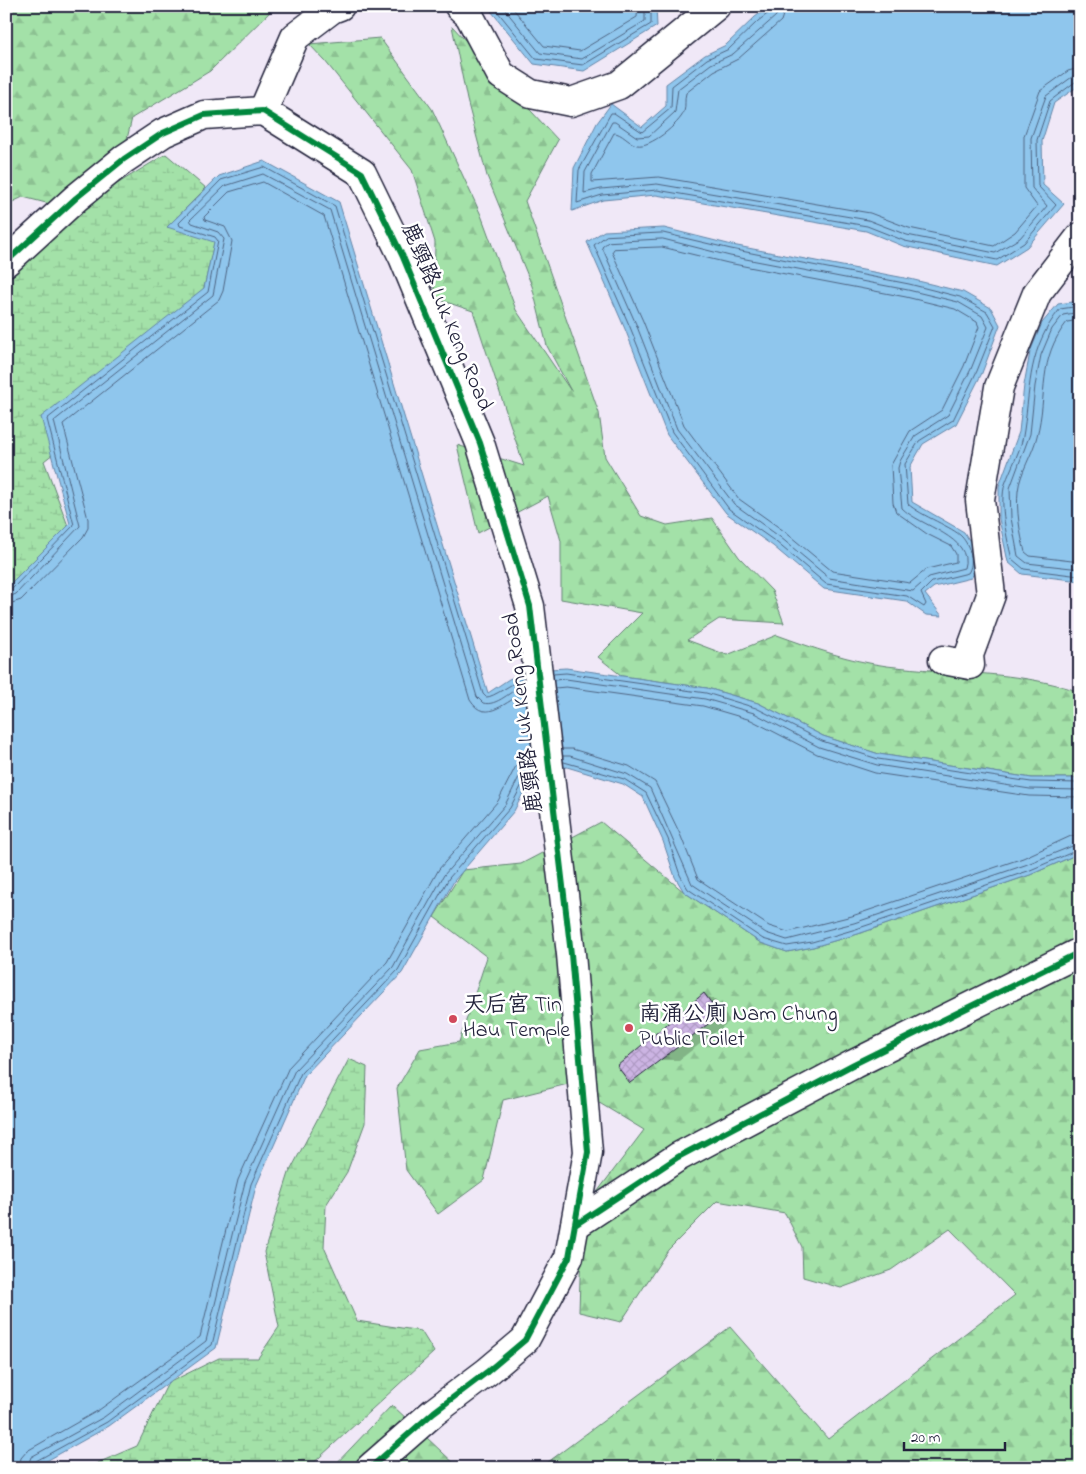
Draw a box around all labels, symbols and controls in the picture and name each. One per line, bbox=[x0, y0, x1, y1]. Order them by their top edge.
street label: 鹿頸路 Luk Keng Road bbox=[391, 218, 500, 417]
street label: 鹿頸路 Luk Keng Road bbox=[496, 611, 553, 815]
place label: 天后宮 Tin Hau Temple bbox=[463, 990, 570, 1047]
place label: 南涌公廁 Nam Chung Public Toilet bbox=[639, 999, 838, 1056]
marker: 天后宮 Tin Hau Temple bbox=[447, 1013, 459, 1025]
marker: 南涌公廁 Nam Chung Public Toilet bbox=[623, 1022, 635, 1034]
scale bar bbox=[904, 1419, 1005, 1451]
text: 20 m bbox=[911, 1427, 941, 1449]

